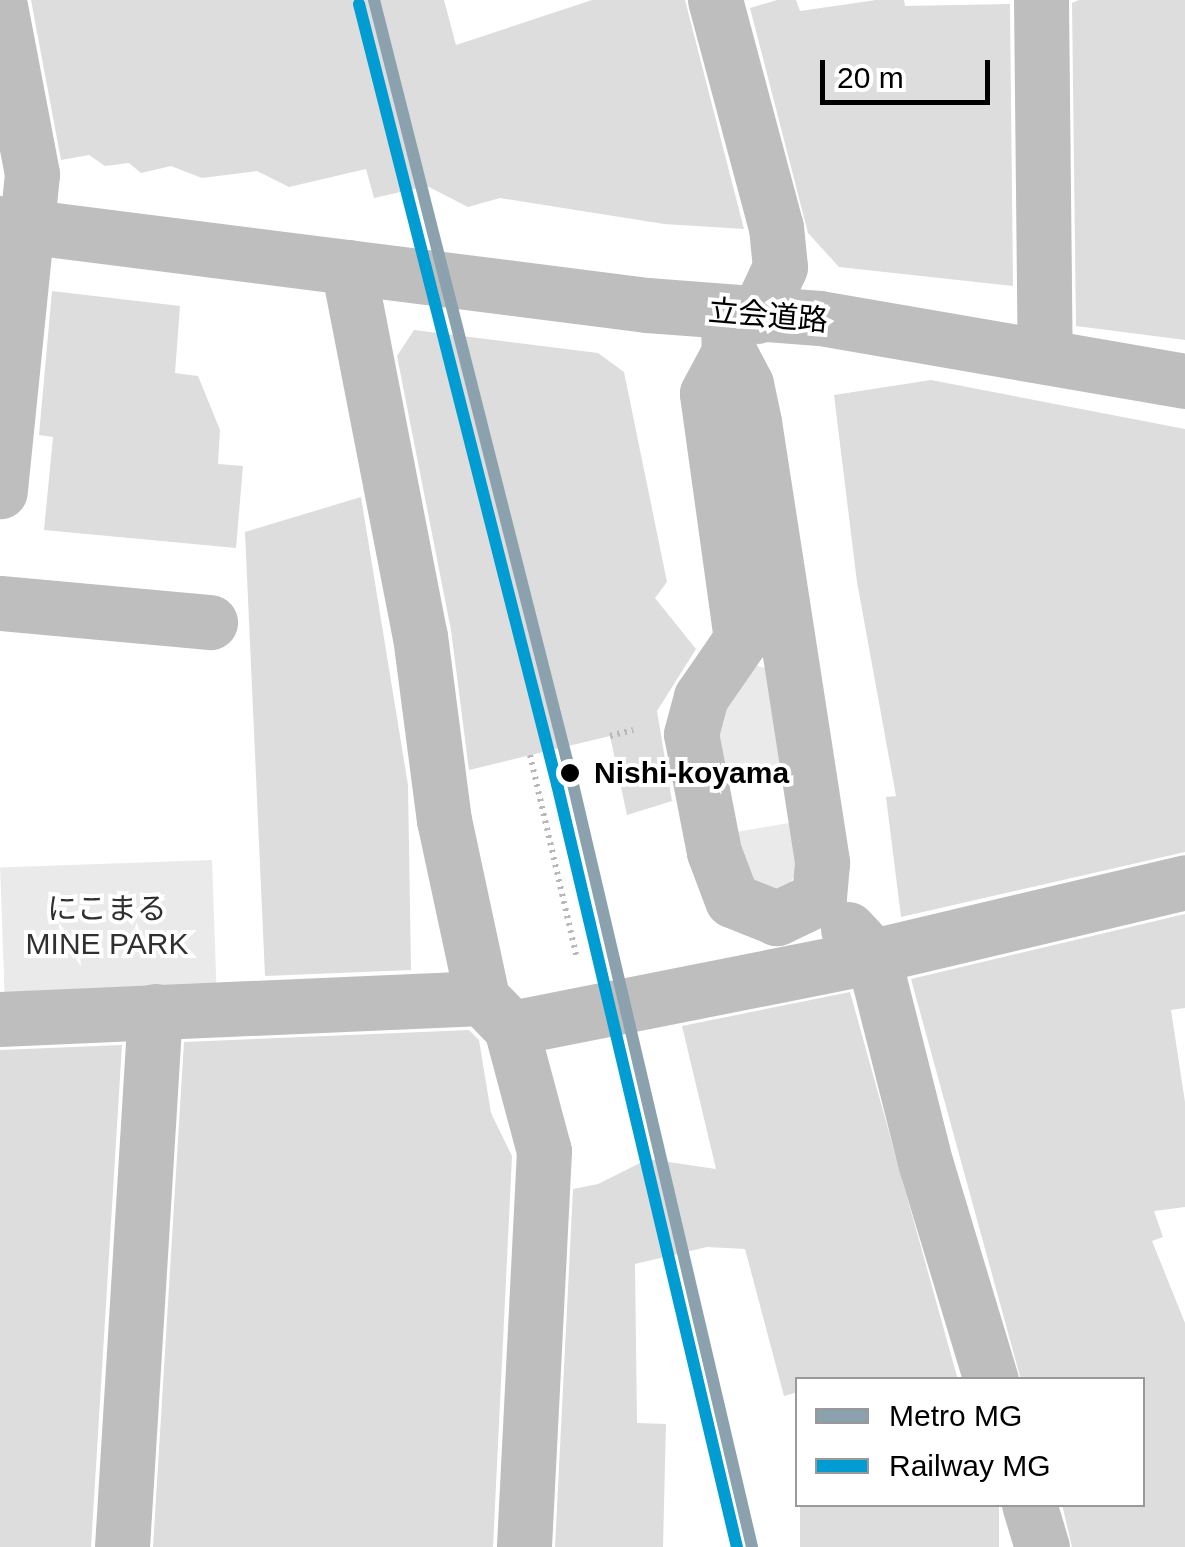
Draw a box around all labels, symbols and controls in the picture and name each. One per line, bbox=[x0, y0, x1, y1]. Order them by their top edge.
scale bar bbox=[825, 40, 995, 102]
text: 20 m bbox=[837, 61, 904, 94]
street label: 立会道路 bbox=[707, 293, 829, 339]
place label: Nishi-koyama bbox=[594, 755, 789, 791]
marker: Nishi-koyama bbox=[555, 758, 585, 788]
park label: にこまる MINE PARK bbox=[26, 891, 188, 962]
legend bbox=[795, 1377, 1145, 1507]
text: Metro MG bbox=[889, 1399, 1022, 1432]
text: Railway MG bbox=[889, 1449, 1051, 1482]

